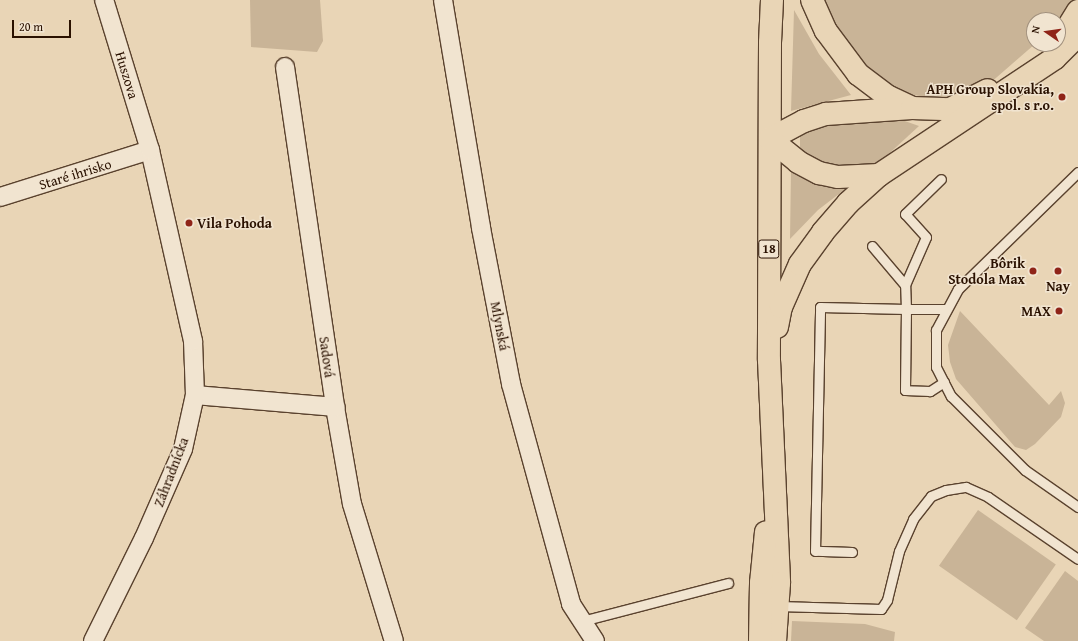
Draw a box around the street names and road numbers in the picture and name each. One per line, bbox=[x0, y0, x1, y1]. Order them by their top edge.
street label: Huszova bbox=[112, 49, 142, 101]
street label: Staré ihrisko bbox=[37, 155, 113, 193]
road number: 18 bbox=[758, 238, 780, 260]
street label: Mlynská bbox=[487, 300, 513, 352]
street label: Sadová bbox=[316, 335, 338, 379]
street label: Záhradnícka bbox=[150, 435, 192, 509]

